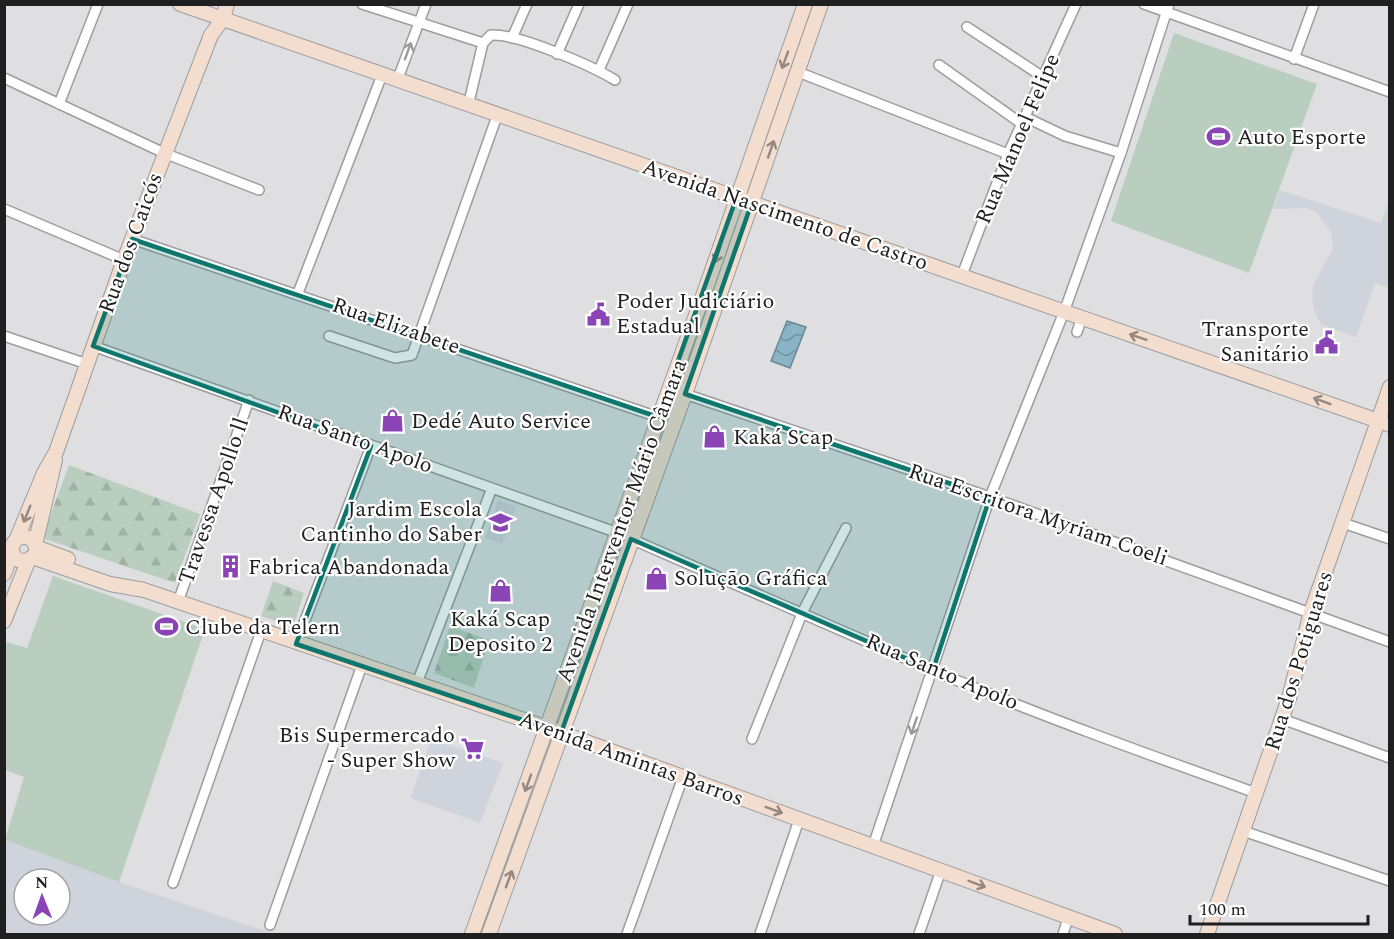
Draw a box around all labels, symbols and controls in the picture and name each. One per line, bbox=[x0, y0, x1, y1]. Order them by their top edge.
one-way arrow bbox=[404, 42, 415, 61]
street label: Rua Manoel Felipe bbox=[967, 49, 1069, 229]
one-way arrow bbox=[779, 50, 790, 68]
place label: Auto Esporte bbox=[1237, 121, 1366, 154]
sports icon: Auto Esporte bbox=[1206, 124, 1232, 150]
one-way arrow bbox=[766, 140, 777, 159]
street label: Avenida Nascimento de Castro bbox=[637, 150, 933, 280]
street label: Rua dos Caicós bbox=[90, 168, 172, 318]
one-way arrow bbox=[711, 244, 722, 263]
place label: Poder Judiciário Estadual bbox=[616, 285, 774, 343]
street label: Rua Elizabete bbox=[327, 289, 465, 363]
public building icon: Poder Judiciário Estadual bbox=[585, 301, 611, 327]
place label: Transporte Sanitário bbox=[1201, 313, 1309, 371]
public building icon: Transporte Sanitário bbox=[1314, 329, 1340, 355]
one-way arrow bbox=[1129, 331, 1148, 342]
street label: Avenida Interventor Mário Câmara bbox=[548, 354, 696, 687]
one-way arrow bbox=[1314, 394, 1332, 405]
street label: Rua Santo Apolo bbox=[273, 396, 437, 482]
place label: Dedé Auto Service bbox=[411, 405, 591, 438]
shop icon: Dedé Auto Service bbox=[380, 408, 406, 434]
street label: Travessa Apollo ll bbox=[170, 413, 258, 589]
place label: Kaká Scap bbox=[733, 421, 833, 454]
shop icon: Kaká Scap bbox=[702, 424, 728, 450]
street label: Rua Escritora Myriam Coeli bbox=[904, 455, 1172, 575]
place label: Jardim Escola Cantinho do Saber bbox=[301, 493, 482, 551]
one-way arrow bbox=[21, 504, 32, 523]
school or university icon: Jardim Escola Cantinho do Saber bbox=[487, 509, 513, 535]
place label: Fabrica Abandonada bbox=[248, 551, 449, 584]
building icon: Fabrica Abandonada bbox=[217, 554, 243, 580]
place label: Solução Gráfica bbox=[674, 562, 828, 595]
shop icon: Solução Gráfica bbox=[643, 565, 669, 591]
street label: Rua dos Potiguares bbox=[1256, 567, 1342, 755]
shop icon: Kaká Scap Deposito 2 bbox=[487, 577, 513, 603]
place label: Kaká Scap Deposito 2 bbox=[448, 603, 552, 661]
place label: Clube da Telern bbox=[185, 611, 340, 644]
sports icon: Clube da Telern bbox=[154, 614, 180, 640]
street label: Rua Santo Apolo bbox=[860, 625, 1024, 719]
street label: Avenida Amintas Barros bbox=[514, 703, 748, 815]
one-way arrow bbox=[908, 716, 919, 735]
place label: Bis Supermercado - Super Show bbox=[279, 719, 456, 777]
supermarket icon: Bis Supermercado - Super Show bbox=[460, 735, 486, 761]
one-way arrow bbox=[522, 773, 533, 792]
one-way arrow bbox=[764, 806, 783, 817]
north arrow bbox=[12, 867, 72, 927]
text: N bbox=[35, 871, 48, 895]
one-way arrow bbox=[504, 871, 515, 889]
one-way arrow bbox=[968, 879, 986, 890]
scale bar bbox=[1190, 888, 1368, 926]
text: 100 m bbox=[1199, 896, 1246, 923]

